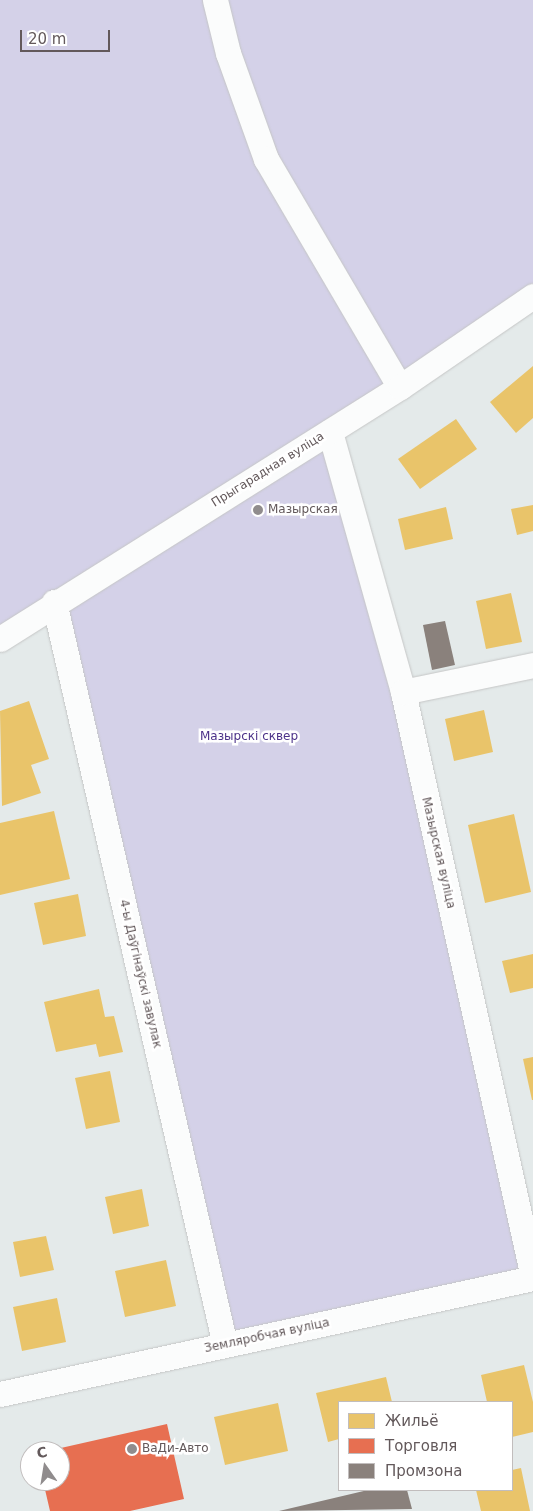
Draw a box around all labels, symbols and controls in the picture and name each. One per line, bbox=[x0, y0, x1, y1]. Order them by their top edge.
scale bar bbox=[22, 20, 112, 52]
text: 20 m bbox=[28, 30, 66, 48]
street label: Прыгарадная вуліца bbox=[209, 429, 327, 511]
place label: Мазырская bbox=[268, 503, 338, 517]
marker: Мазырская bbox=[252, 504, 264, 516]
park label: Мазырскі сквер bbox=[200, 730, 298, 744]
street label: Мазырская вуліца bbox=[418, 796, 458, 910]
street label: 4-ы Даўгінаўскі завулак bbox=[116, 898, 164, 1050]
street label: Земляробчая вуліца bbox=[203, 1316, 331, 1356]
legend bbox=[338, 1401, 513, 1491]
text: Жильё bbox=[385, 1412, 439, 1430]
text: Торговля bbox=[385, 1437, 457, 1455]
north arrow bbox=[20, 1441, 70, 1491]
place label: ВаДи-Авто bbox=[142, 1442, 209, 1456]
text: С bbox=[35, 1443, 49, 1461]
marker: ВаДи-Авто bbox=[126, 1443, 138, 1455]
text: Промзона bbox=[385, 1462, 462, 1480]

